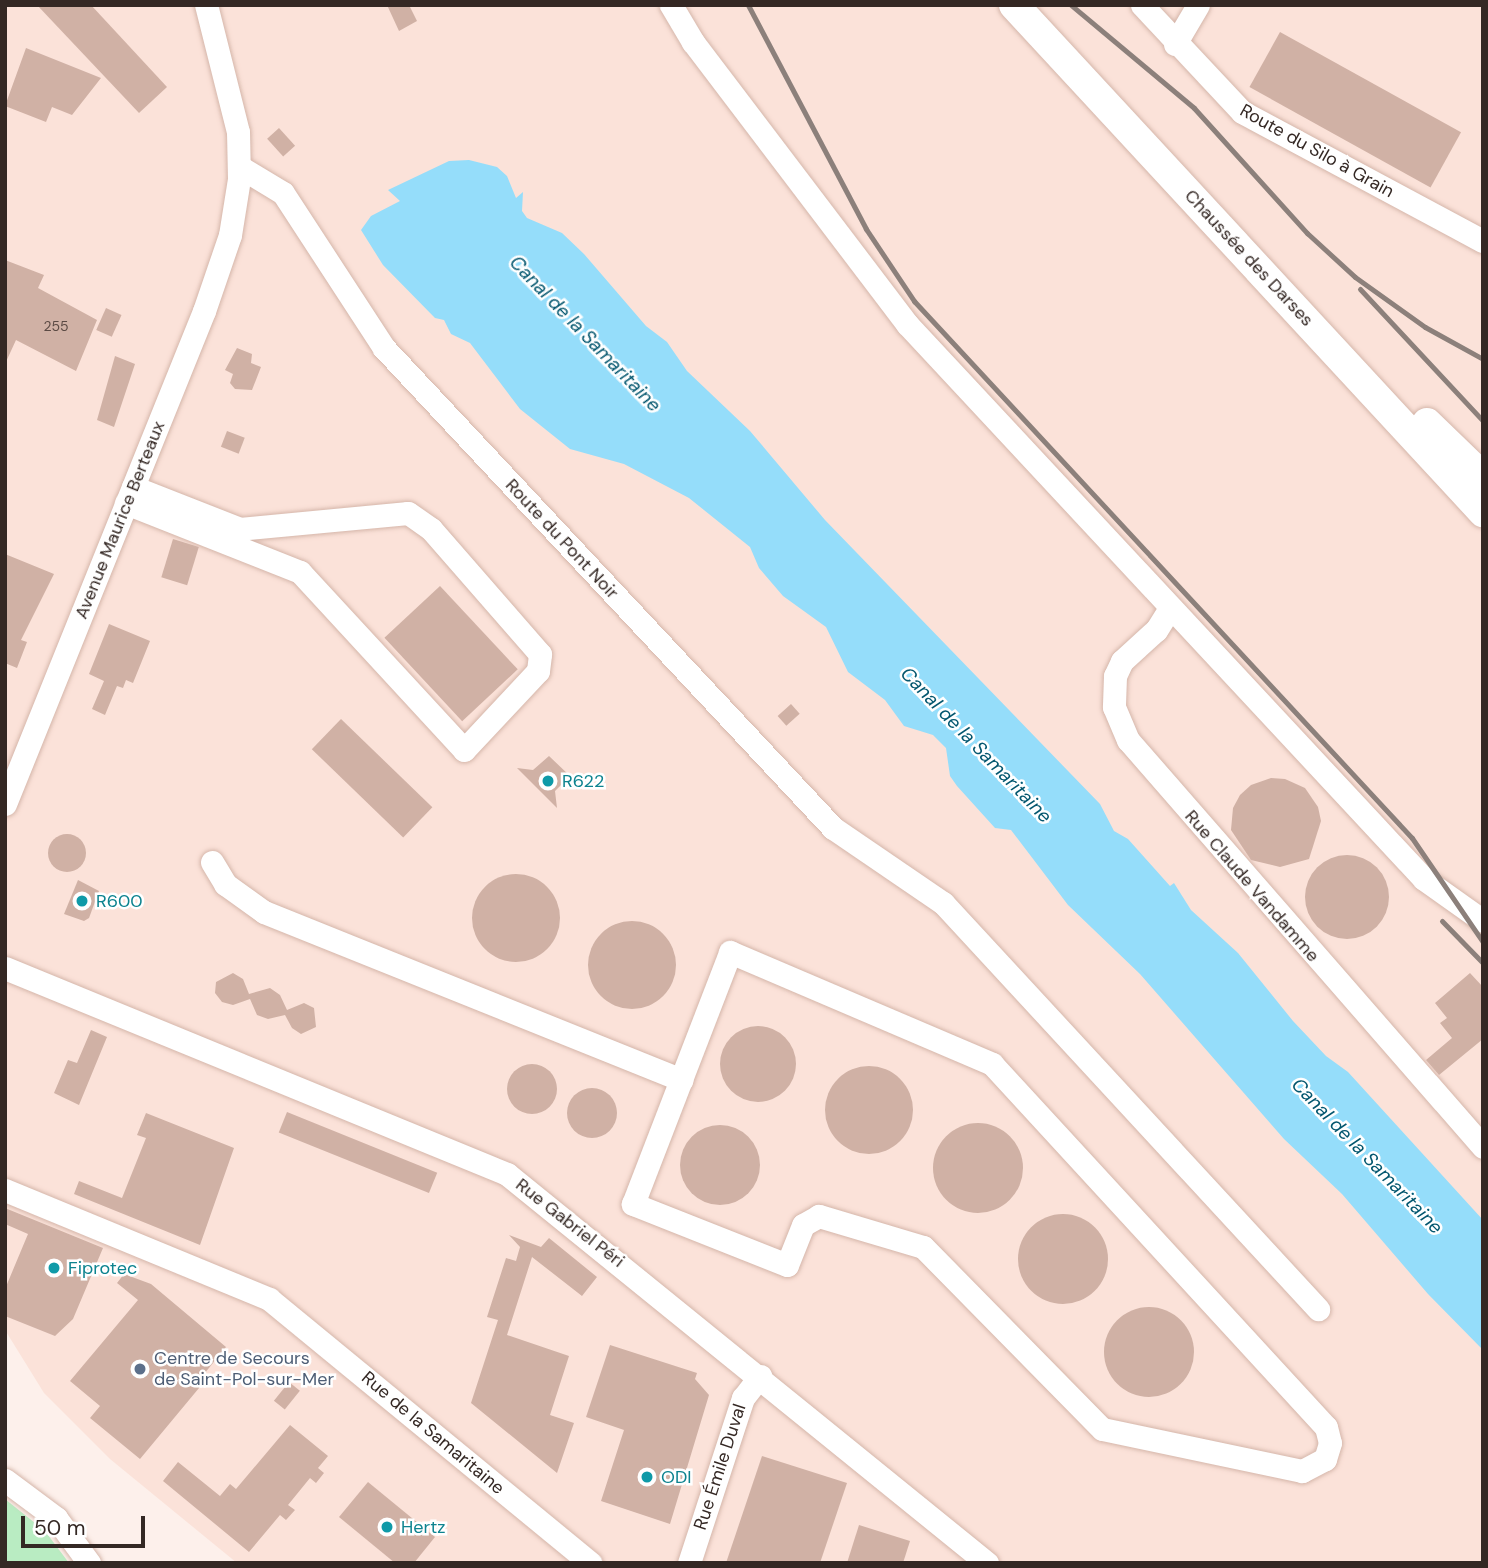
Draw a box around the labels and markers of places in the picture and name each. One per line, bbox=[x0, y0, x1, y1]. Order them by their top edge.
place label: R622 bbox=[562, 770, 604, 792]
marker: R622 bbox=[540, 773, 556, 789]
place label: R600 bbox=[96, 890, 143, 912]
marker: R600 bbox=[74, 893, 90, 909]
place label: Fiprotec bbox=[68, 1257, 137, 1279]
marker: Fiprotec bbox=[46, 1260, 62, 1276]
place label: Centre de Secours de Saint-Pol-sur-Mer bbox=[154, 1348, 334, 1390]
marker: Centre de Secours de Saint-Pol-sur-Mer bbox=[132, 1361, 148, 1377]
place label: ODI bbox=[661, 1466, 692, 1488]
marker: ODI bbox=[639, 1469, 655, 1485]
place label: Hertz bbox=[401, 1516, 445, 1538]
marker: Hertz bbox=[379, 1519, 395, 1535]

